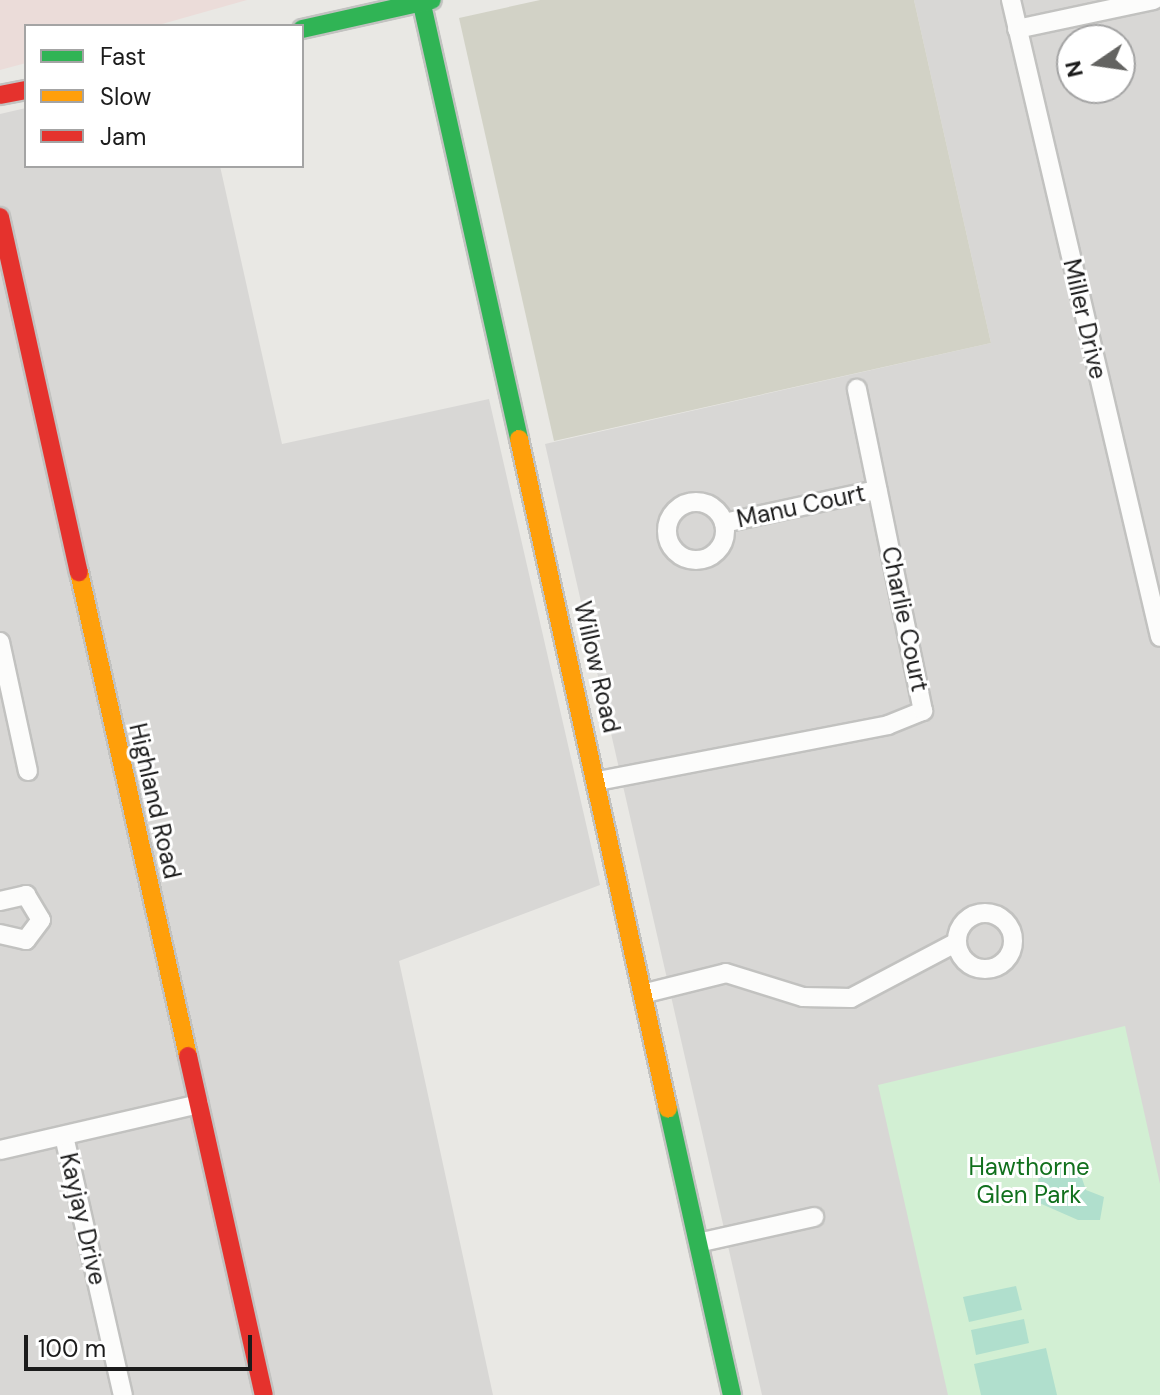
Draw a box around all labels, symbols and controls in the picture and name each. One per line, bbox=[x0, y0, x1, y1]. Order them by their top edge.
legend bbox=[24, 24, 304, 168]
north arrow bbox=[1056, 24, 1136, 104]
text: Fast bbox=[100, 41, 146, 72]
text: N bbox=[1058, 58, 1090, 80]
text: Slow bbox=[100, 81, 151, 112]
text: Jam bbox=[100, 121, 146, 152]
street label: Miller Drive bbox=[1057, 256, 1113, 382]
street label: Manu Court bbox=[734, 478, 868, 534]
street label: Charlie Court bbox=[876, 544, 934, 694]
street label: Willow Road bbox=[568, 598, 626, 736]
street label: Highland Road bbox=[123, 720, 187, 882]
street label: Kayjay Drive bbox=[54, 1150, 112, 1288]
park label: Hawthorne Glen Park bbox=[968, 1153, 1090, 1209]
scale bar bbox=[28, 1319, 256, 1369]
text: 100 m bbox=[38, 1333, 106, 1364]

